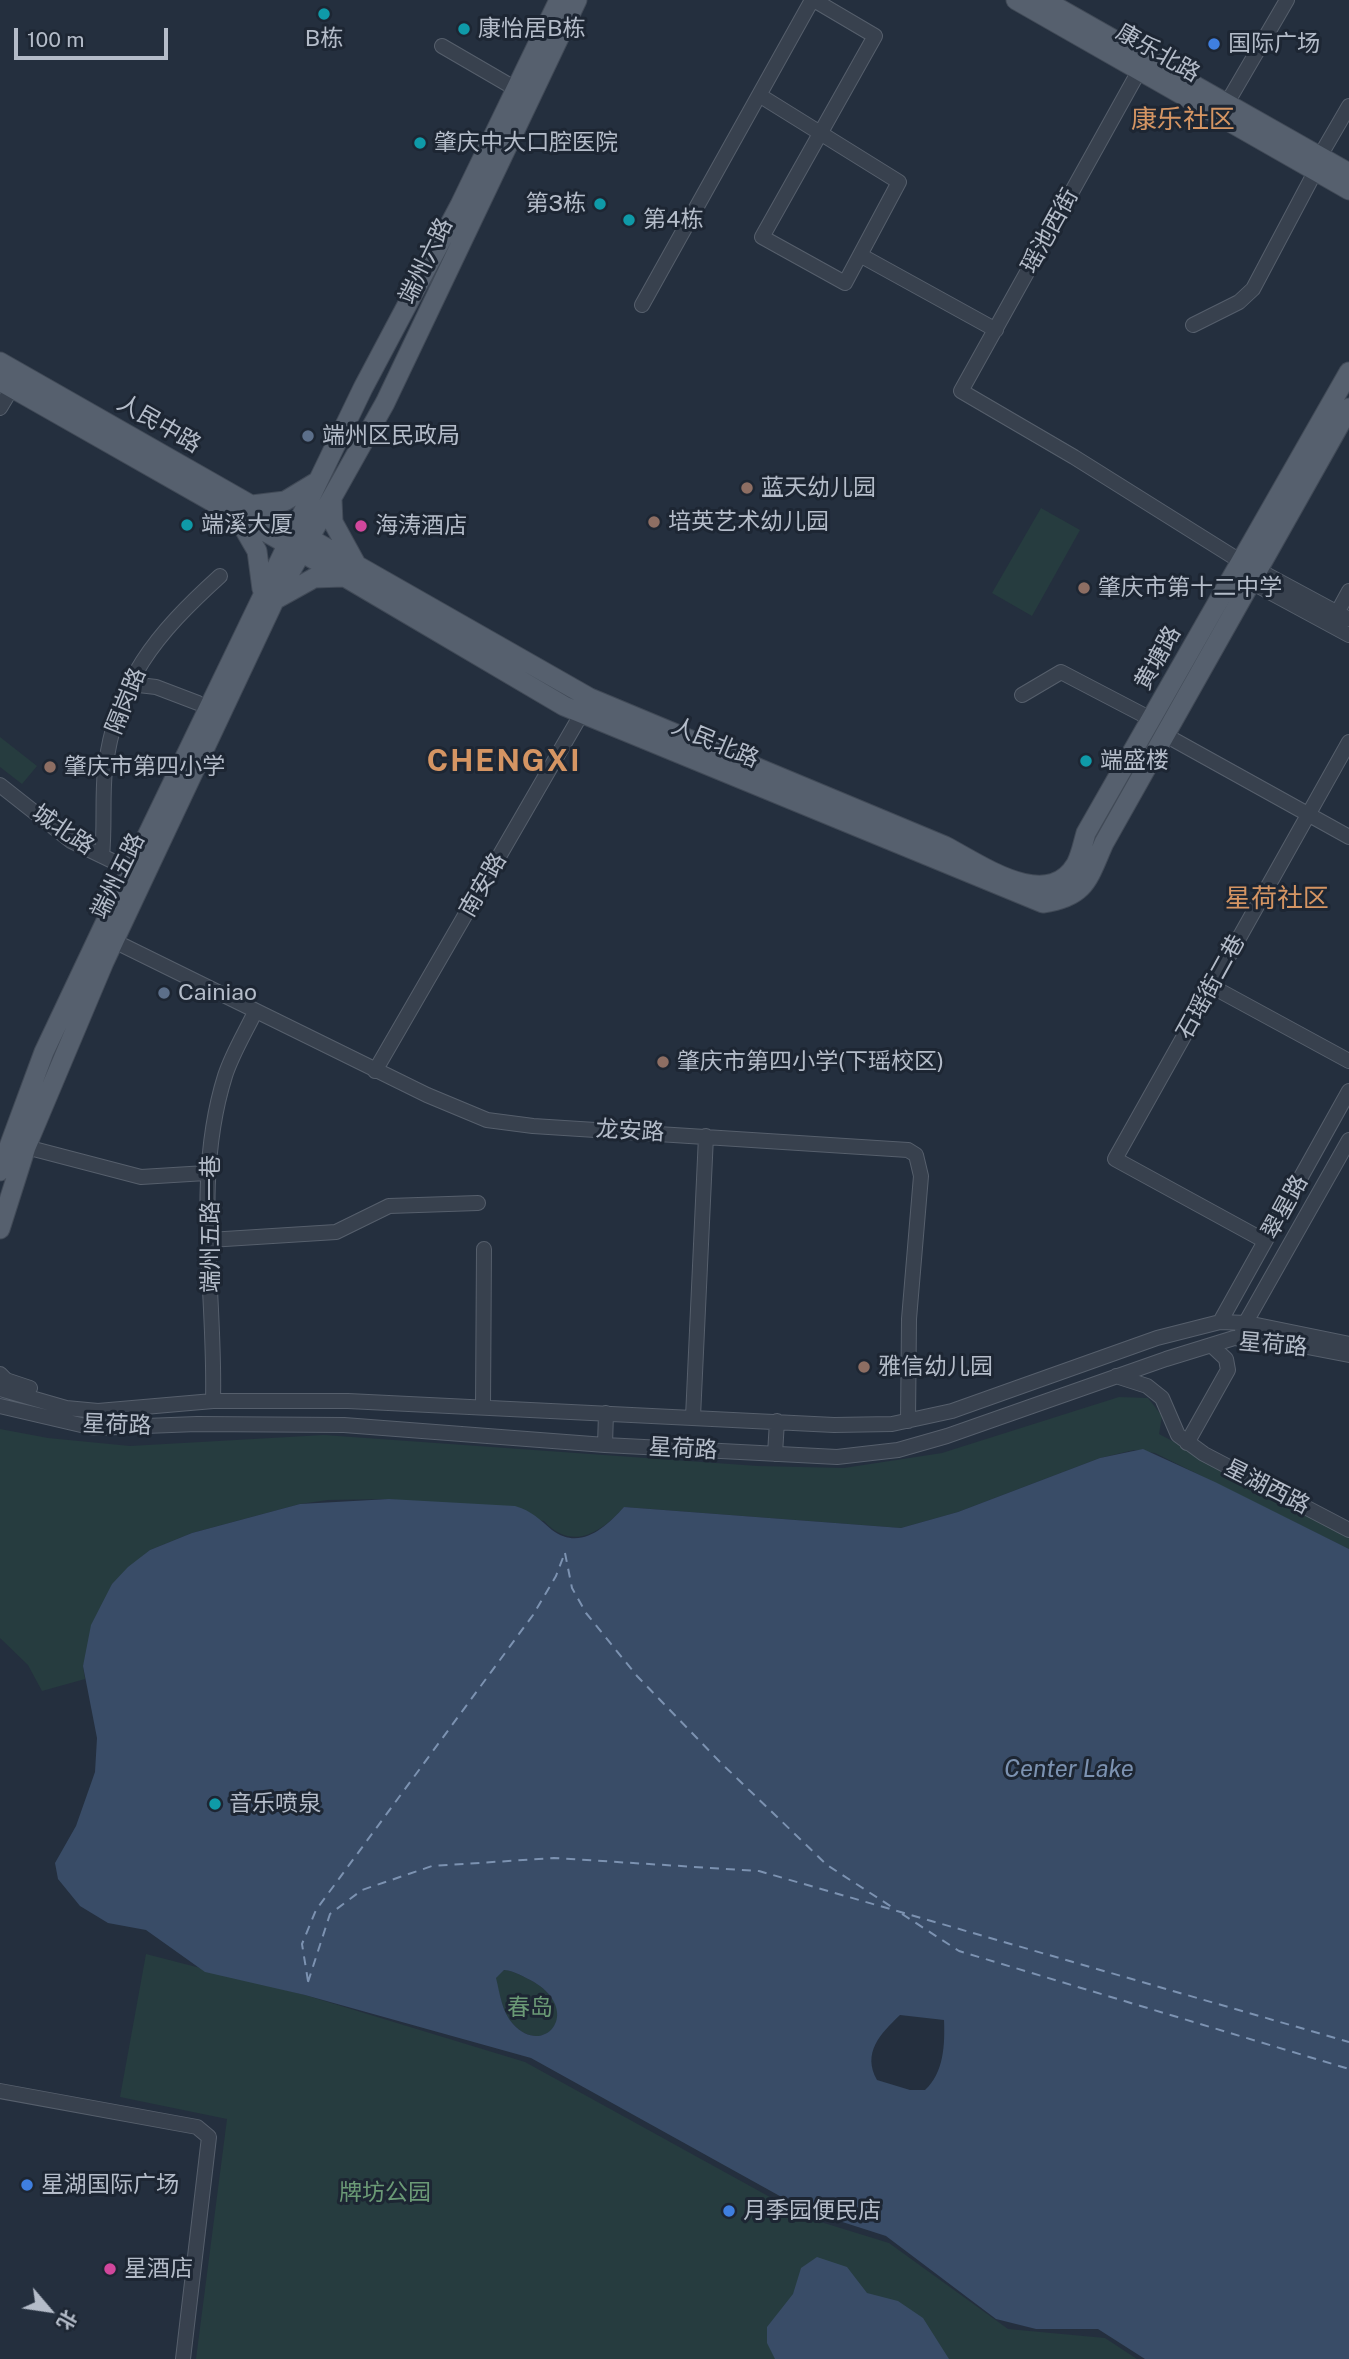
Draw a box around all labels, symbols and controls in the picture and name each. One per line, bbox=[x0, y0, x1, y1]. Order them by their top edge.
marker: B栋 bbox=[316, 6, 332, 22]
scale bar bbox=[18, 14, 172, 58]
place label: 康怡居B栋 bbox=[478, 15, 585, 43]
street label: 康乐北路 bbox=[1111, 18, 1205, 88]
marker: 康怡居B栋 bbox=[456, 21, 472, 37]
place label: B栋 bbox=[305, 25, 343, 53]
text: 100 m bbox=[27, 27, 84, 52]
place label: 国际广场 bbox=[1228, 30, 1320, 58]
marker: 国际广场 bbox=[1206, 36, 1222, 52]
district label: 康乐社区 bbox=[1131, 104, 1235, 136]
place label: 肇庆中大口腔医院 bbox=[434, 129, 618, 157]
marker: 肇庆中大口腔医院 bbox=[412, 135, 428, 151]
street label: 瑶池西街 bbox=[1016, 184, 1084, 278]
place label: 第3栋 bbox=[526, 190, 586, 218]
marker: 第3栋 bbox=[592, 196, 608, 212]
place label: 第4栋 bbox=[643, 206, 703, 234]
marker: 第4栋 bbox=[621, 212, 637, 228]
street label: 端州六路 bbox=[393, 214, 459, 308]
street label: 人民中路 bbox=[112, 389, 206, 459]
place label: 端州区民政局 bbox=[322, 422, 460, 450]
marker: 端州区民政局 bbox=[300, 428, 316, 444]
place label: 蓝天幼儿园 bbox=[761, 474, 876, 502]
marker: 蓝天幼儿园 bbox=[739, 480, 755, 496]
place label: 培英艺术幼儿园 bbox=[668, 508, 829, 536]
place label: 端溪大厦 bbox=[201, 511, 293, 539]
place label: 海涛酒店 bbox=[375, 512, 467, 540]
marker: 培英艺术幼儿园 bbox=[646, 514, 662, 530]
marker: 端溪大厦 bbox=[179, 517, 195, 533]
marker: 海涛酒店 bbox=[353, 518, 369, 534]
place label: 肇庆市第十二中学 bbox=[1098, 574, 1282, 602]
marker: 肇庆市第十二中学 bbox=[1076, 580, 1092, 596]
street label: 黄塘路 bbox=[1129, 621, 1187, 695]
street label: 隔岗路 bbox=[100, 664, 152, 738]
street label: 人民北路 bbox=[667, 712, 763, 774]
district label: CHENGXI bbox=[428, 744, 580, 780]
place label: 端盛楼 bbox=[1100, 747, 1169, 775]
place label: 肇庆市第四小学 bbox=[64, 753, 225, 781]
marker: 端盛楼 bbox=[1078, 753, 1094, 769]
marker: 肇庆市第四小学 bbox=[42, 759, 58, 775]
street label: 城北路 bbox=[27, 799, 99, 861]
street label: 端州五路 bbox=[85, 829, 151, 923]
street label: 南安路 bbox=[454, 848, 512, 922]
district label: 星荷社区 bbox=[1225, 883, 1329, 915]
street label: 石瑶街二巷 bbox=[1171, 930, 1251, 1044]
place label: Cainiao bbox=[178, 979, 257, 1007]
marker: Cainiao bbox=[156, 985, 172, 1001]
place label: 肇庆市第四小学(下瑶校区) bbox=[677, 1048, 944, 1076]
marker: 肇庆市第四小学(下瑶校区) bbox=[655, 1054, 671, 1070]
street label: 龙安路 bbox=[595, 1115, 665, 1147]
street label: 端州五路一巷 bbox=[197, 1155, 225, 1293]
street label: 翠星路 bbox=[1256, 1170, 1314, 1244]
street label: 星荷路 bbox=[1237, 1328, 1309, 1362]
place label: 雅信幼儿园 bbox=[878, 1353, 993, 1381]
marker: 雅信幼儿园 bbox=[856, 1359, 872, 1375]
street label: 星荷路 bbox=[82, 1410, 152, 1440]
street label: 星荷路 bbox=[648, 1433, 718, 1465]
street label: 星湖西路 bbox=[1220, 1454, 1314, 1520]
water label: Center Lake bbox=[1004, 1756, 1134, 1784]
place label: 音乐喷泉 bbox=[229, 1790, 321, 1818]
marker: 音乐喷泉 bbox=[207, 1796, 223, 1812]
park label: 春岛 bbox=[507, 1994, 553, 2022]
place label: 星湖国际广场 bbox=[41, 2171, 179, 2199]
marker: 星湖国际广场 bbox=[19, 2177, 35, 2193]
park label: 牌坊公园 bbox=[339, 2179, 431, 2207]
place label: 月季园便民店 bbox=[743, 2197, 881, 2225]
marker: 月季园便民店 bbox=[721, 2203, 737, 2219]
place label: 星酒店 bbox=[124, 2255, 193, 2283]
marker: 星酒店 bbox=[102, 2261, 118, 2277]
north arrow bbox=[14, 2275, 84, 2345]
text: 北 bbox=[53, 2307, 82, 2334]

